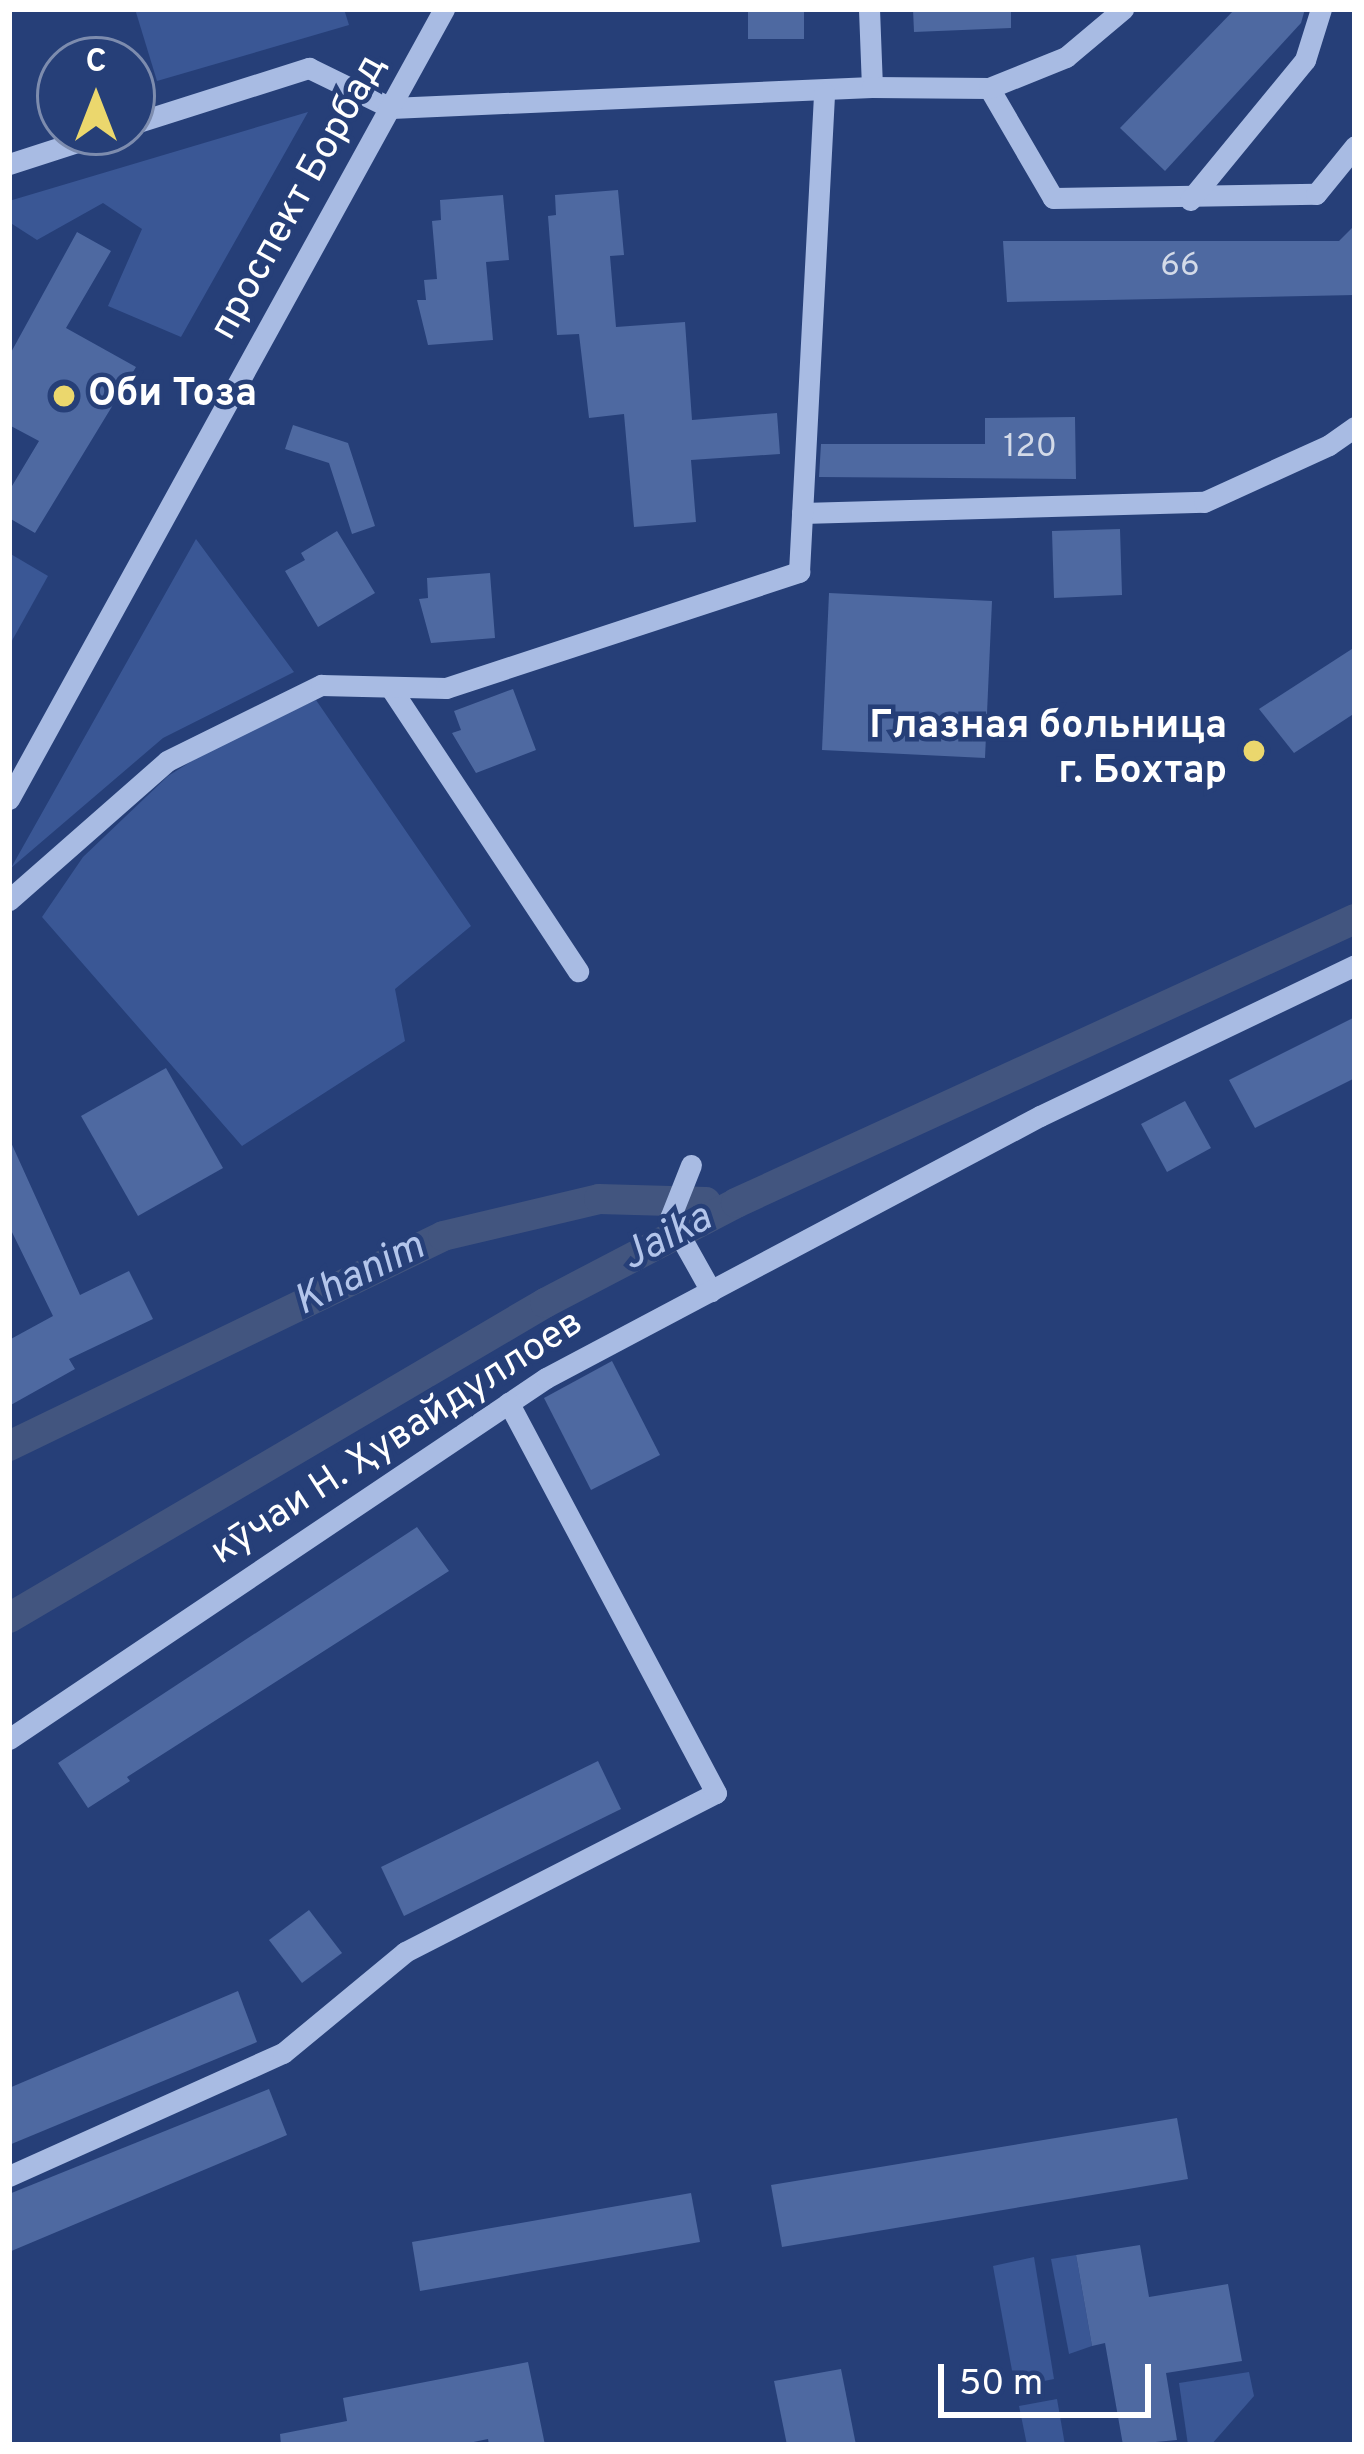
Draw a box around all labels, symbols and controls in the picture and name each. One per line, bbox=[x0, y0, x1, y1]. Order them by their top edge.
north arrow bbox=[36, 36, 156, 156]
text: С bbox=[85, 42, 107, 84]
street label: проспект Борбад bbox=[202, 47, 398, 349]
house number: 66 bbox=[1160, 248, 1200, 288]
place label: Оби Тоза bbox=[88, 373, 257, 419]
marker: Оби Тоза bbox=[51, 383, 77, 409]
house number: 120 bbox=[1003, 429, 1057, 469]
place label: Глазная больница г. Бохтар bbox=[869, 706, 1227, 797]
marker: Глазная больница г. Бохтар bbox=[1238, 735, 1270, 767]
water label: Jaika bbox=[613, 1194, 721, 1284]
water label: Khanim bbox=[287, 1223, 433, 1329]
street label: кӯчаи Н. Ҳувайдуллоев bbox=[203, 1301, 593, 1577]
scale bar bbox=[944, 2340, 1157, 2414]
text: 50 m bbox=[959, 2362, 1043, 2408]

